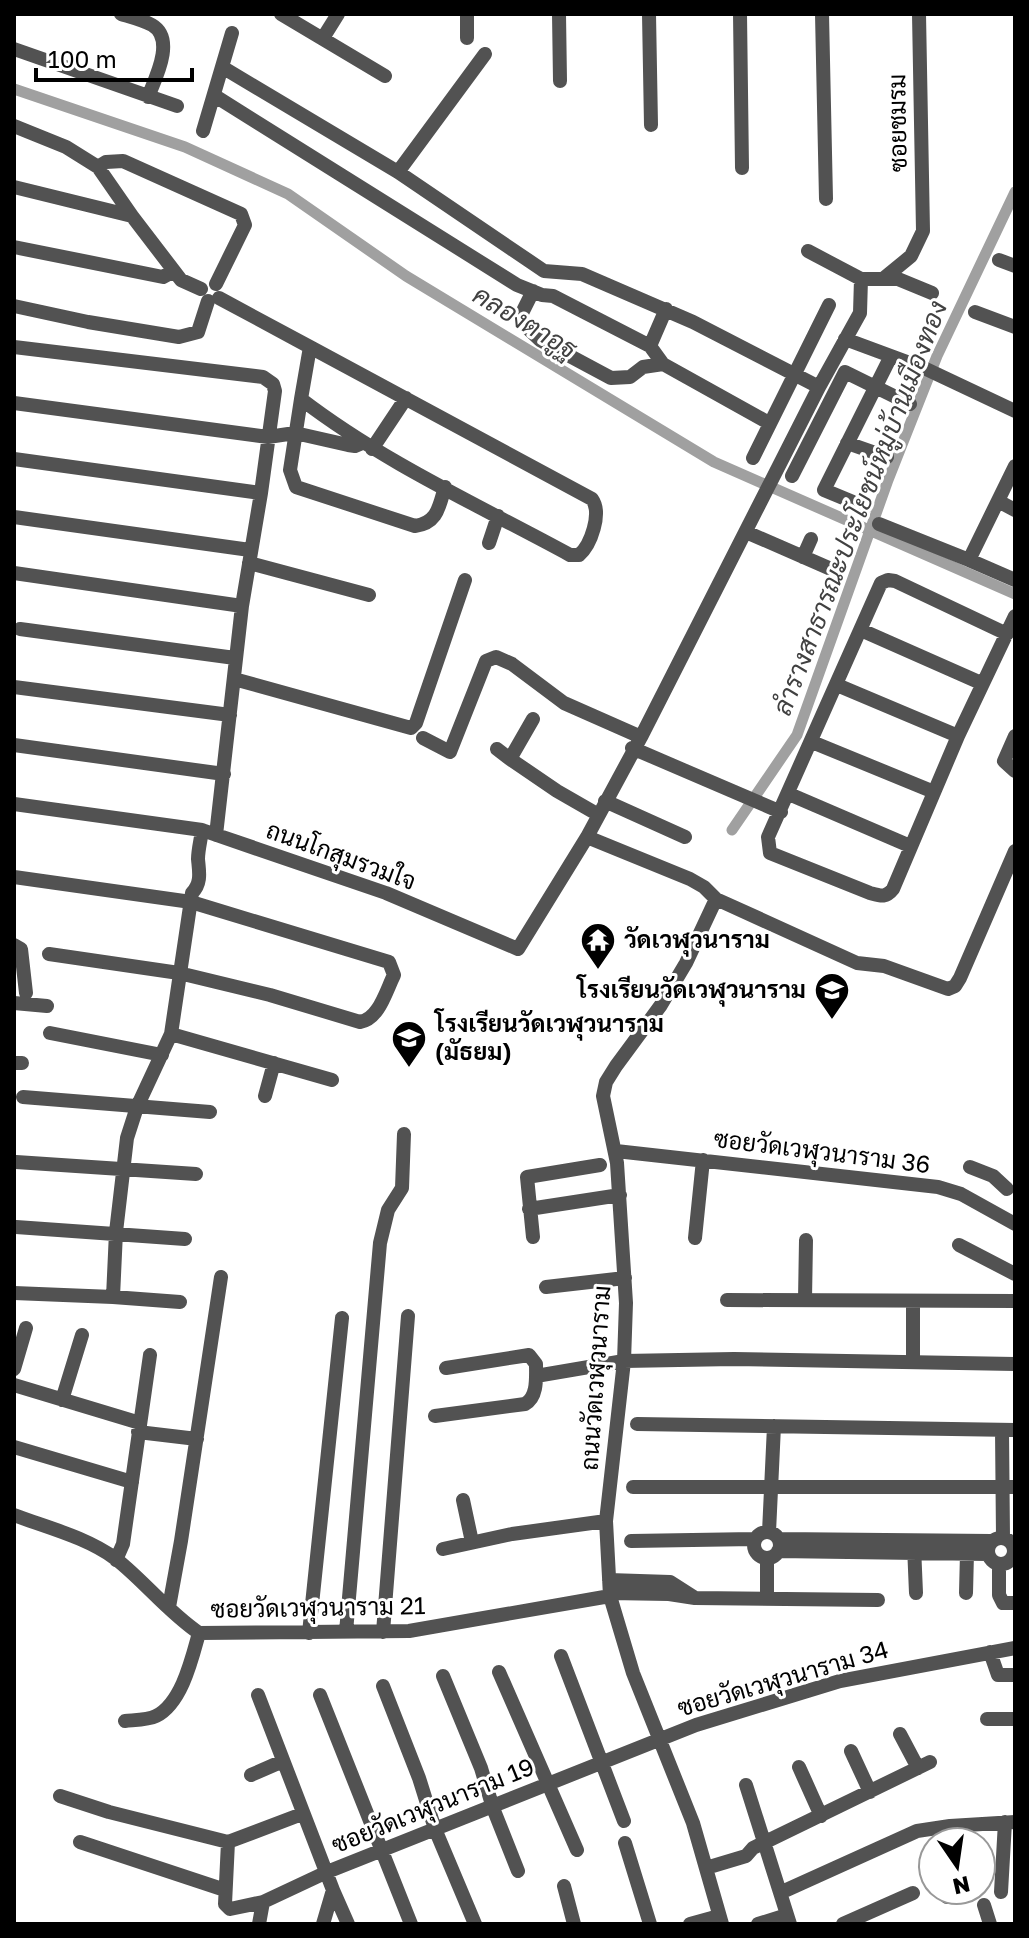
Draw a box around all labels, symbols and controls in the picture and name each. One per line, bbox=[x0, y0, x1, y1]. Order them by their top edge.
scale bar bbox=[36, 32, 192, 82]
text: 100 m bbox=[48, 44, 117, 73]
street label: ซอยชมรม bbox=[881, 74, 912, 172]
water label: คลองตาอูฐ bbox=[466, 279, 584, 368]
water label: ลำรางสาธารณะประโยชน์หมู่บ้านเมืองทอง bbox=[765, 296, 956, 720]
street label: ถนนโกสุมรวมใจ bbox=[262, 814, 420, 898]
temple icon: วัดเวฬุวนาราม bbox=[579, 921, 617, 971]
place label: วัดเวฬุวนาราม bbox=[624, 924, 770, 957]
school or university icon: โรงเรียนวัดเวฬุวนาราม bbox=[813, 971, 851, 1021]
place label: โรงเรียนวัดเวฬุวนาราม bbox=[575, 974, 806, 1007]
place label: โรงเรียนวัดเวฬุวนาราม (มัธยม) bbox=[433, 1008, 664, 1065]
school or university icon: โรงเรียนวัดเวฬุวนาราม (มัธยม) bbox=[390, 1019, 428, 1069]
street label: ซอยวัดเวฬุวนาราม 36 bbox=[712, 1123, 932, 1181]
street label: ถนนวัดเวฬุวนาราม bbox=[574, 1284, 618, 1472]
street label: ซอยวัดเวฬุวนาราม 21 bbox=[210, 1590, 426, 1626]
street label: ซอยวัดเวฬุวนาราม 34 bbox=[674, 1634, 892, 1724]
street label: ซอยวัดเวฬุวนาราม 19 bbox=[327, 1751, 539, 1861]
north arrow bbox=[917, 1826, 997, 1906]
text: N bbox=[950, 1871, 973, 1901]

